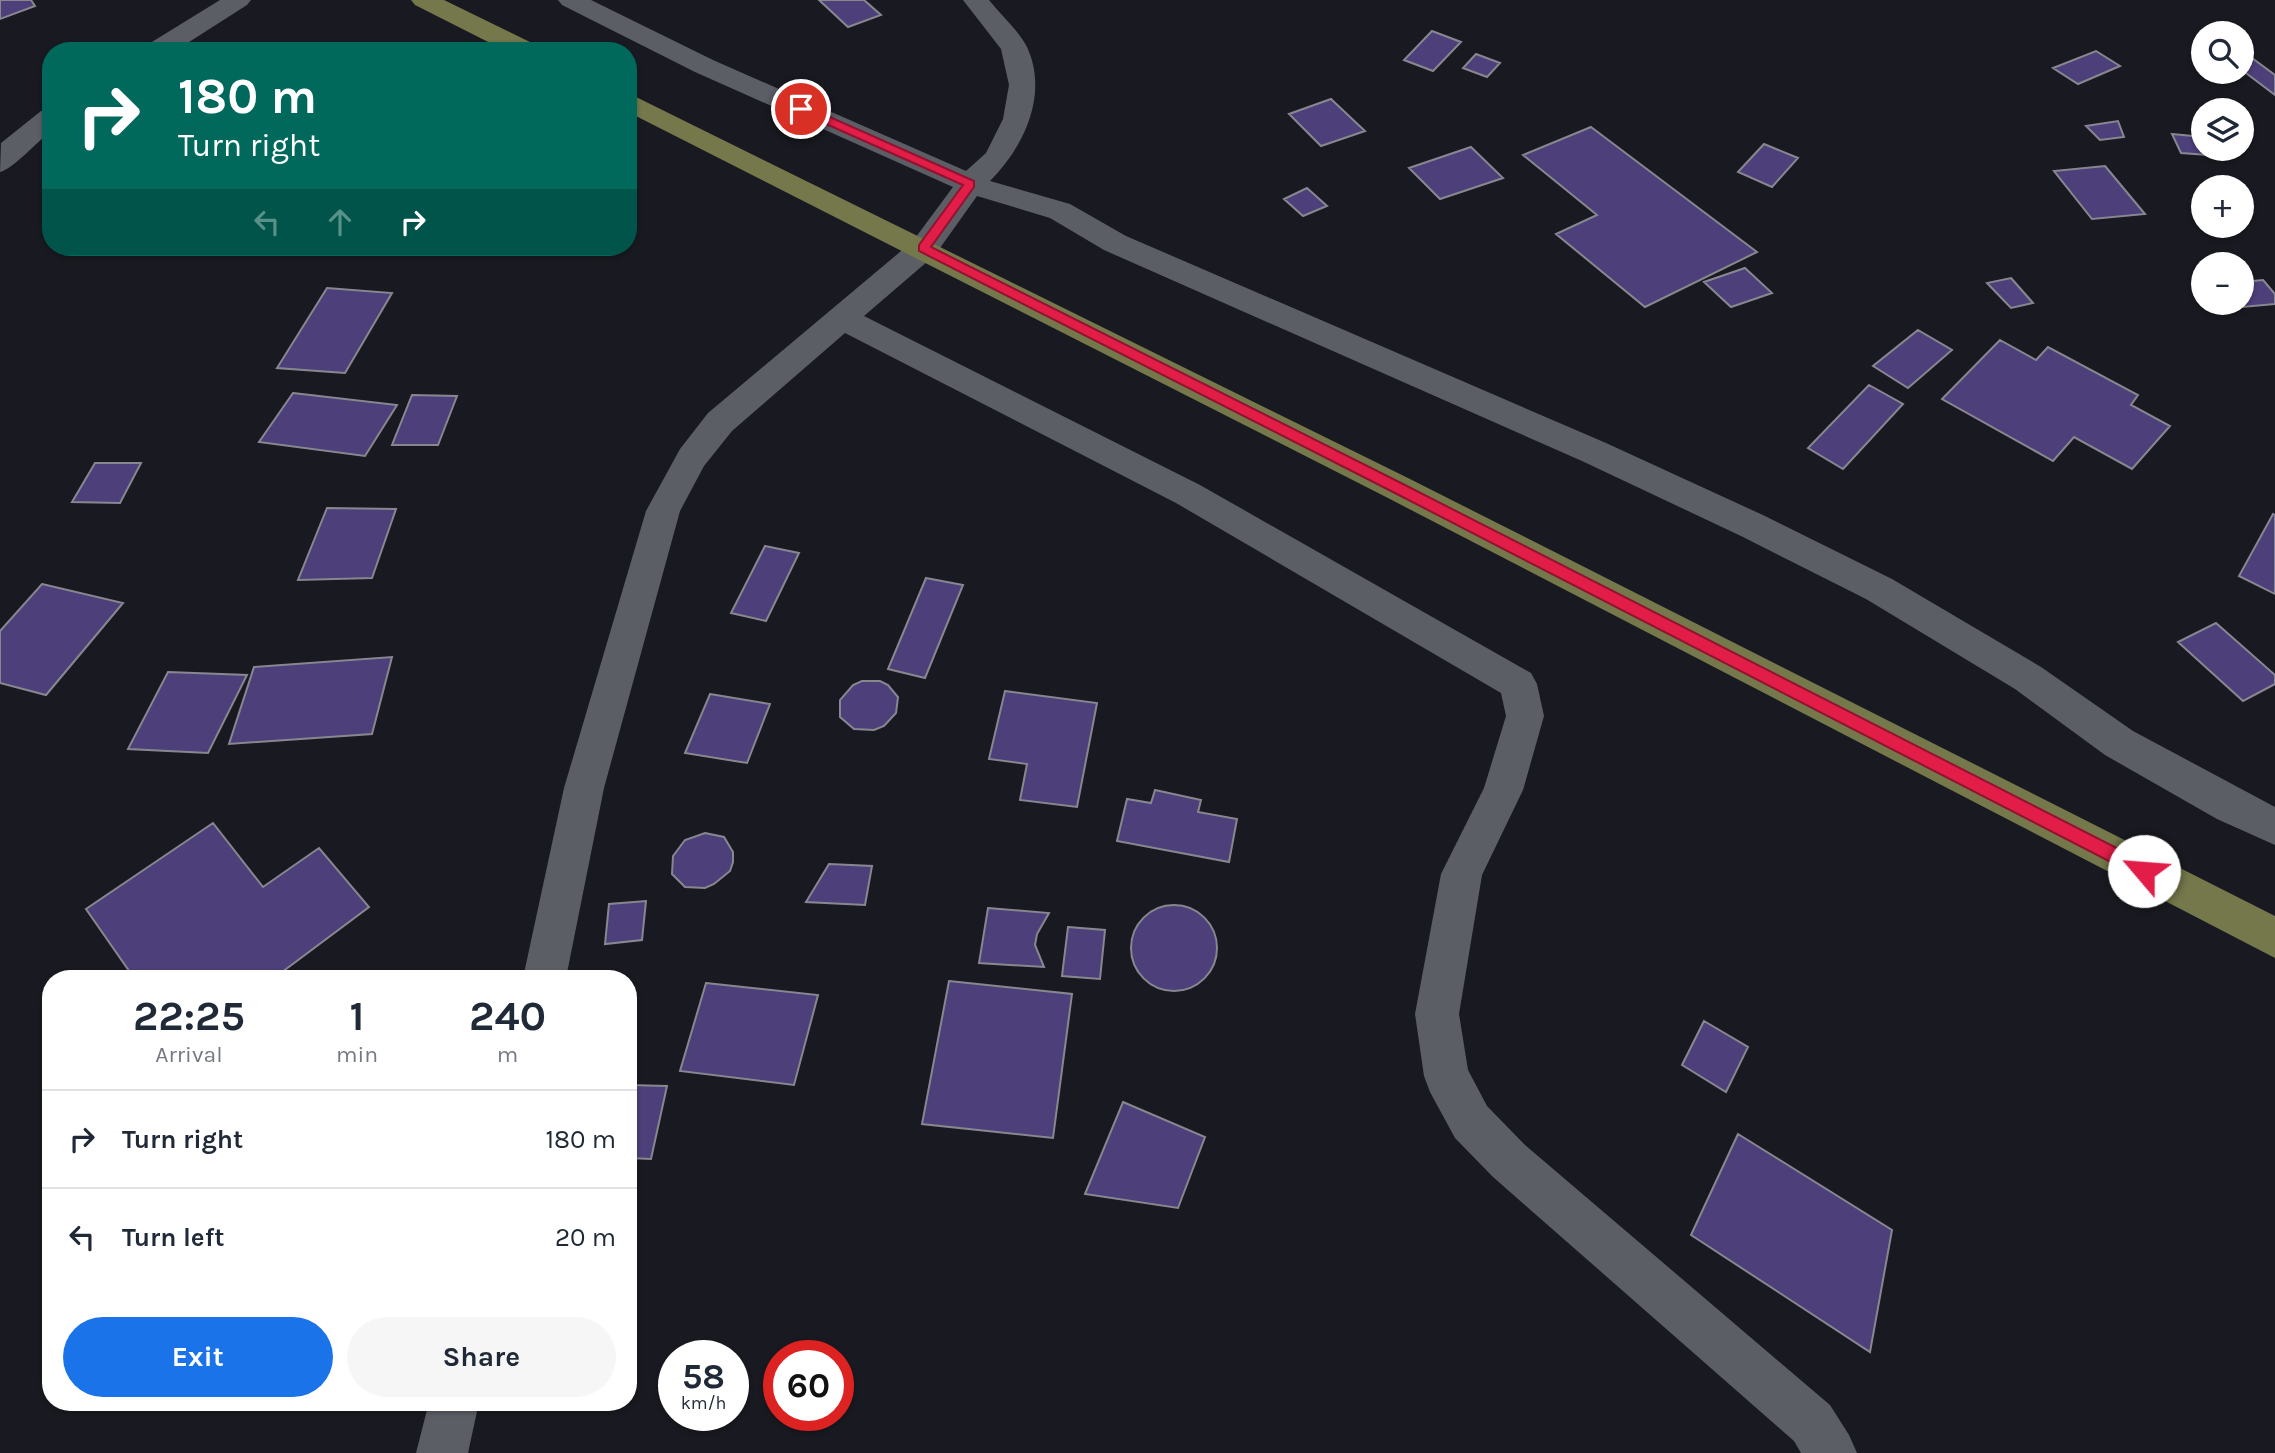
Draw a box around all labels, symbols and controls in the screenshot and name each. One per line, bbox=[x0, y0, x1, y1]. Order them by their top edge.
map controls bbox=[2191, 21, 2254, 315]
button: search bbox=[2191, 21, 2254, 84]
text: 180 m bbox=[178, 68, 317, 125]
icon: right bbox=[63, 70, 154, 161]
pin bbox=[771, 79, 831, 139]
icon: arrive bbox=[782, 90, 820, 128]
button: layers bbox=[2191, 98, 2254, 161]
text: Turn right bbox=[178, 127, 320, 164]
button: + bbox=[2191, 175, 2254, 238]
icon: left bbox=[248, 203, 286, 241]
icon: ahead bbox=[321, 203, 359, 241]
icon: right bbox=[394, 203, 432, 241]
button: − bbox=[2191, 252, 2254, 315]
position arrow bbox=[2107, 834, 2181, 908]
text: 22:25 bbox=[133, 991, 245, 1041]
text: 1 bbox=[350, 991, 365, 1041]
text: 240 bbox=[469, 991, 546, 1041]
text: Arrival bbox=[155, 1041, 223, 1068]
text: min bbox=[336, 1041, 378, 1068]
text: m bbox=[497, 1041, 518, 1068]
icon: right bbox=[63, 1120, 101, 1158]
text: Turn right bbox=[122, 1124, 243, 1155]
text: 180 m bbox=[546, 1124, 616, 1155]
icon: left bbox=[63, 1218, 101, 1256]
text: Turn left bbox=[122, 1222, 224, 1253]
text: 20 m bbox=[555, 1222, 616, 1253]
button: Exit bbox=[63, 1317, 333, 1397]
button: Share bbox=[347, 1317, 616, 1397]
speed limit sign: 60 bbox=[763, 1340, 854, 1431]
text: 58 bbox=[682, 1356, 725, 1397]
text: km/h bbox=[681, 1392, 726, 1414]

